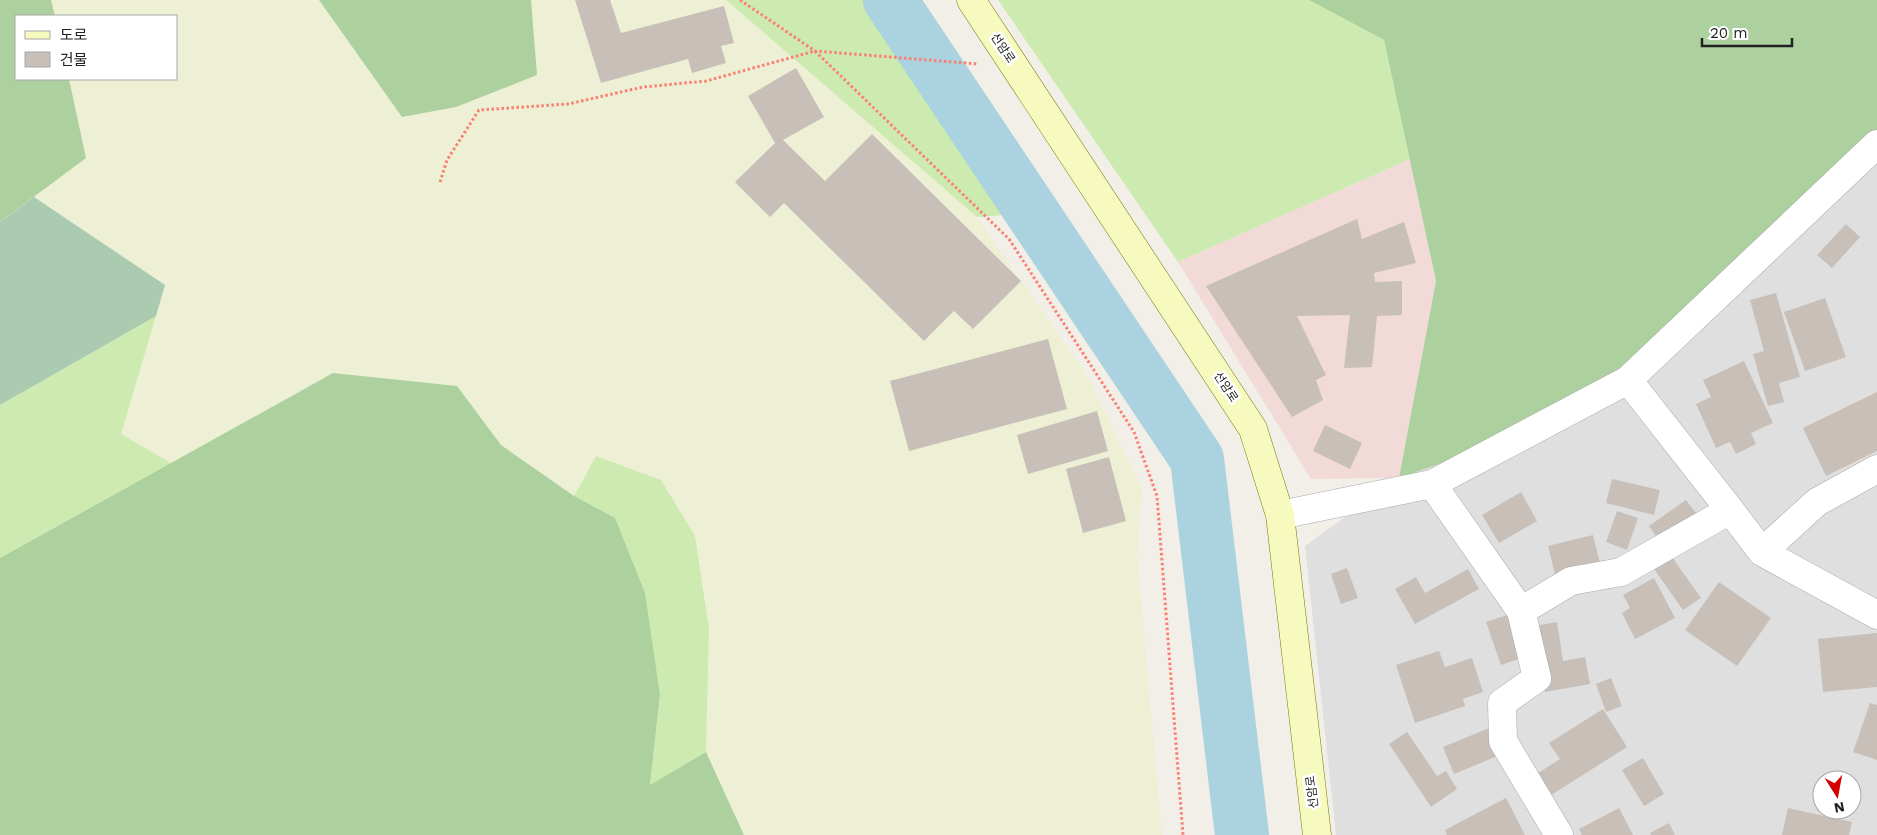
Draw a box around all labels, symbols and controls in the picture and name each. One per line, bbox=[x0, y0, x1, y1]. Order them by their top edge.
legend bbox=[15, 15, 178, 80]
scale bar bbox=[1702, 15, 1792, 47]
text: 20 m bbox=[1710, 24, 1748, 42]
text: 도로 bbox=[60, 26, 88, 44]
street label: 선암로 bbox=[988, 30, 1018, 66]
text: 건물 bbox=[60, 51, 88, 69]
street label: 선암로 bbox=[1211, 369, 1241, 405]
north arrow bbox=[1812, 770, 1862, 820]
street label: 선암로 bbox=[1303, 775, 1321, 809]
text: N bbox=[1833, 799, 1846, 817]

